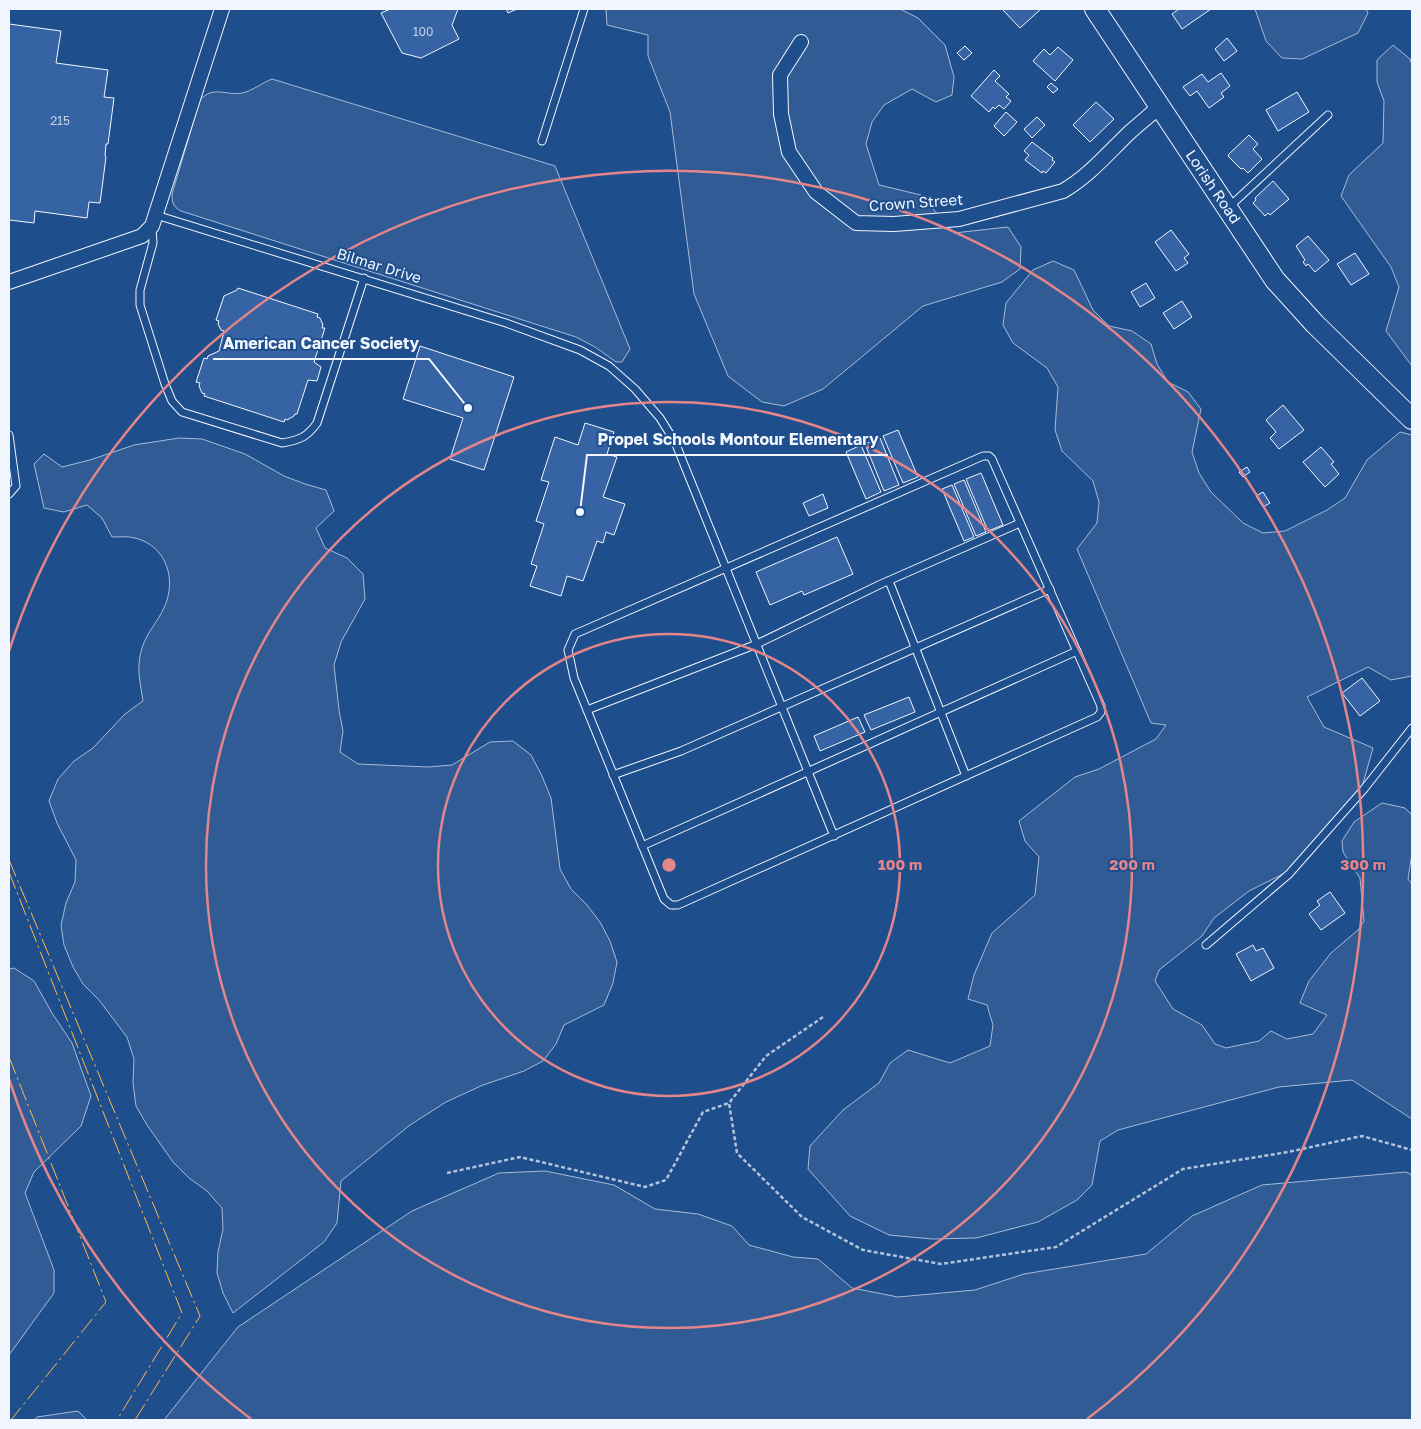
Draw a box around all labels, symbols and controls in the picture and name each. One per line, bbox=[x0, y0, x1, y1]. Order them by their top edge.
house number: 100 bbox=[413, 24, 433, 39]
house number: 215 bbox=[50, 113, 70, 128]
street label: Lorish Road bbox=[1183, 146, 1245, 227]
street label: Crown Street bbox=[868, 190, 964, 214]
street label: Bilmar Drive bbox=[335, 244, 424, 287]
callout: American Cancer Society bbox=[213, 328, 429, 359]
text: American Cancer Society bbox=[223, 333, 419, 353]
callout: Propel Schools Montour Elementary bbox=[587, 424, 888, 455]
text: Propel Schools Montour Elementary bbox=[597, 429, 879, 449]
text: 100 m bbox=[878, 855, 922, 873]
text: 200 m bbox=[1109, 855, 1155, 873]
text: 300 m bbox=[1340, 855, 1386, 873]
centre of rings bbox=[660, 856, 678, 874]

